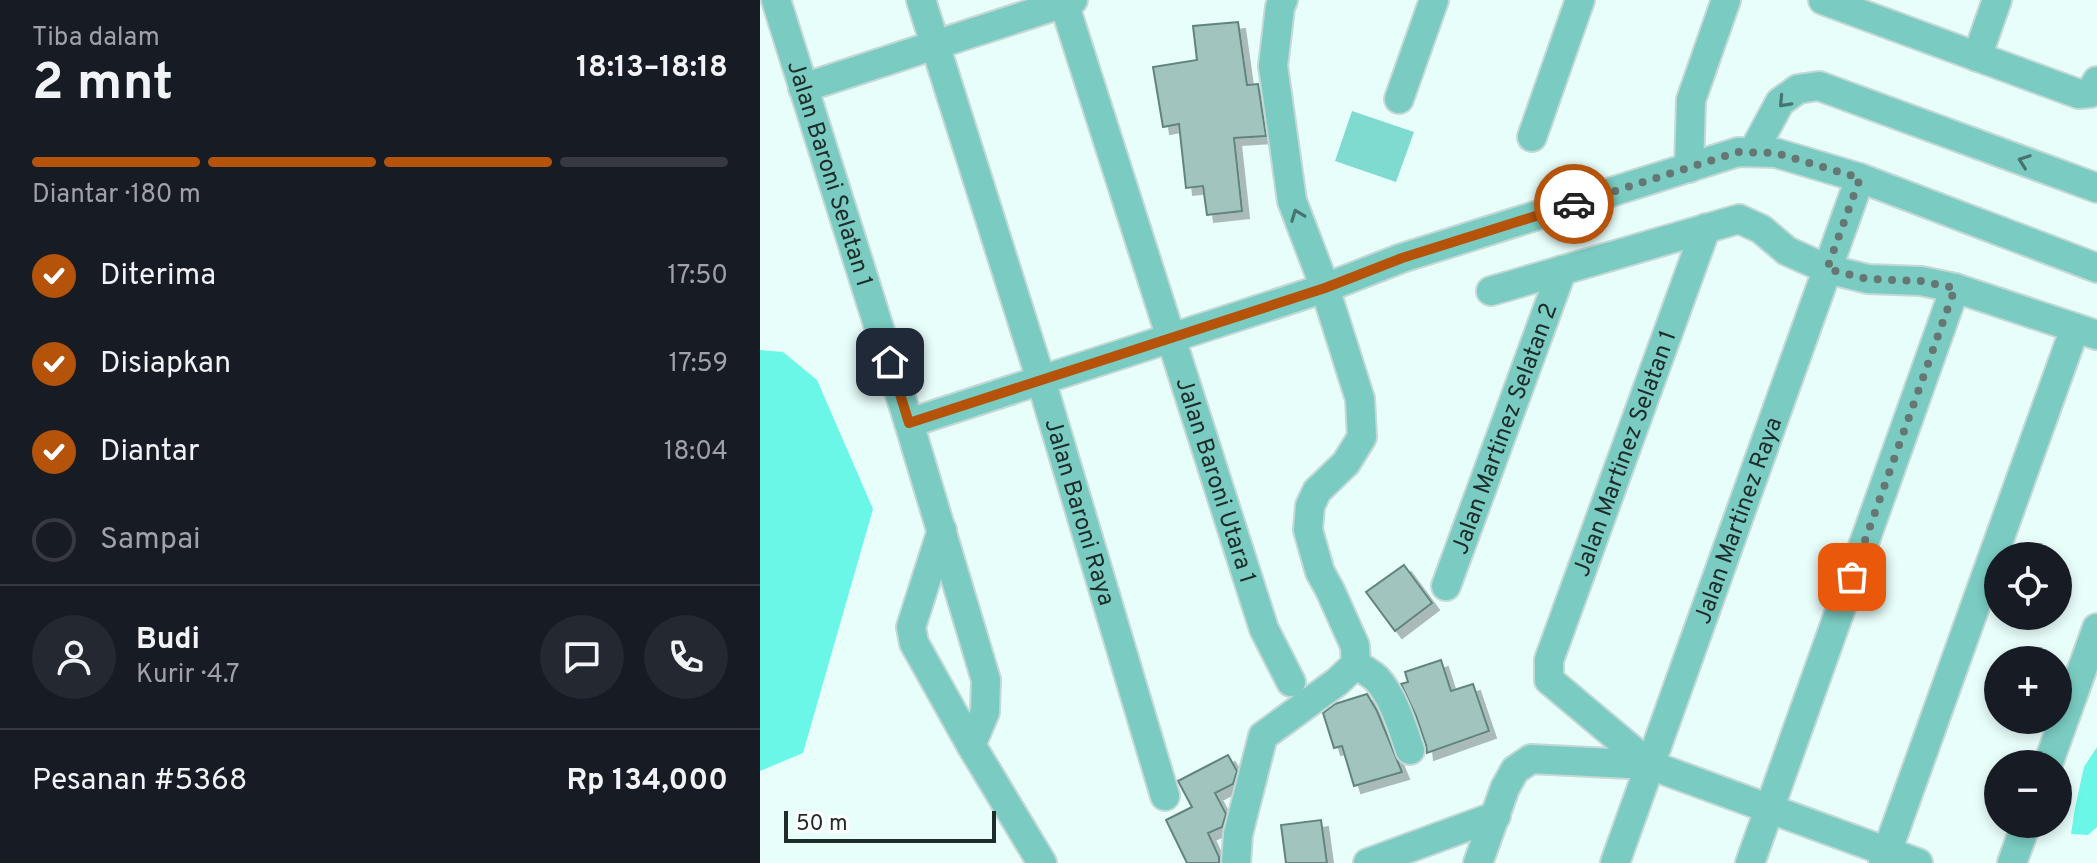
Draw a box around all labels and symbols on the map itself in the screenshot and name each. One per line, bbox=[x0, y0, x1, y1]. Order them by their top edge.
street label: Jalan Baroni Selatan 1 bbox=[779, 57, 878, 291]
one-way arrow bbox=[1778, 93, 1793, 107]
one-way arrow bbox=[2018, 155, 2032, 171]
courier bbox=[1534, 164, 1614, 244]
one-way arrow bbox=[1290, 209, 1307, 223]
street label: Jalan Martinez Selatan 2 bbox=[1446, 299, 1566, 559]
street label: Jalan Martinez Selatan 1 bbox=[1568, 327, 1684, 581]
pin bbox=[856, 328, 924, 396]
street label: Jalan Baroni Utara 1 bbox=[1168, 374, 1261, 588]
street label: Jalan Martinez Raya bbox=[1689, 413, 1790, 628]
street label: Jalan Baroni Raya bbox=[1036, 415, 1120, 609]
pin bbox=[1818, 543, 1886, 611]
scale bar bbox=[784, 807, 996, 843]

